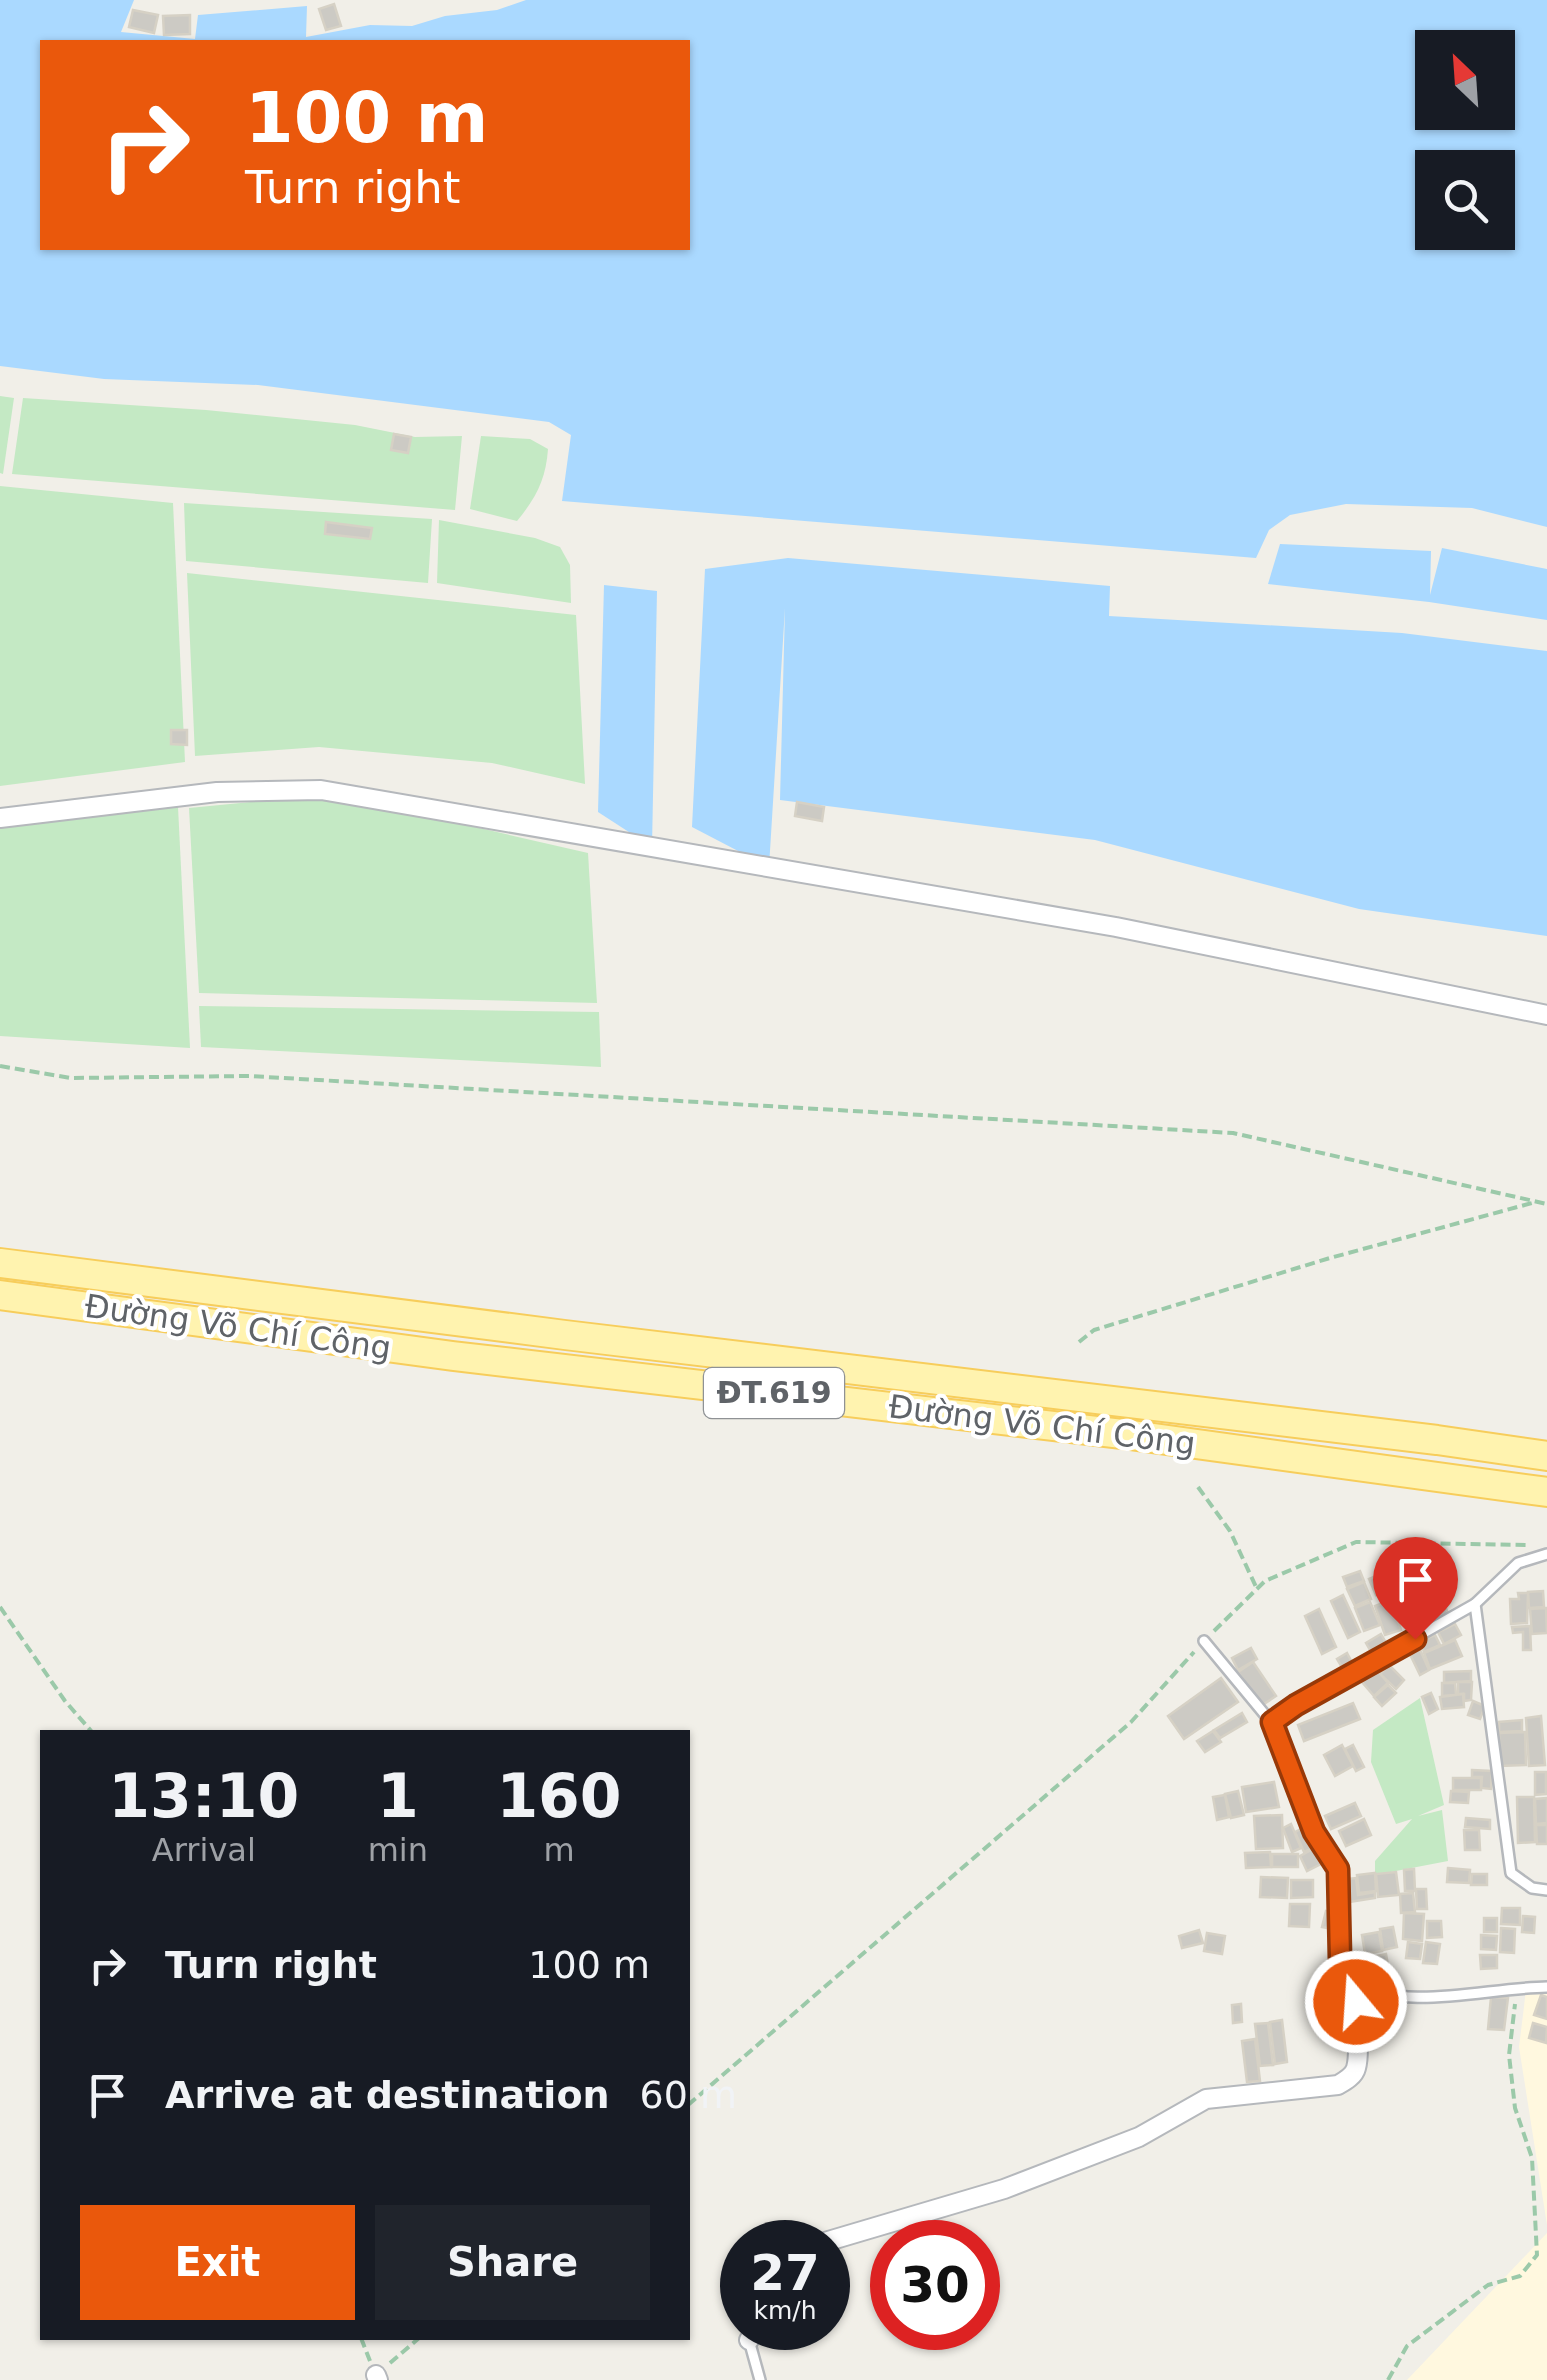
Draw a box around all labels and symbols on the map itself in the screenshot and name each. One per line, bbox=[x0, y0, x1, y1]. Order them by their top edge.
north arrow bbox=[1415, 30, 1515, 130]
street label: Đường Võ Chí Công bbox=[82, 1287, 394, 1367]
road number: ĐT.619 bbox=[704, 1368, 844, 1418]
street label: Đường Võ Chí Công bbox=[886, 1387, 1198, 1463]
pin bbox=[1373, 1537, 1458, 1640]
position arrow bbox=[1304, 1950, 1408, 2054]
speed limit sign: 30 bbox=[870, 2220, 1000, 2350]

